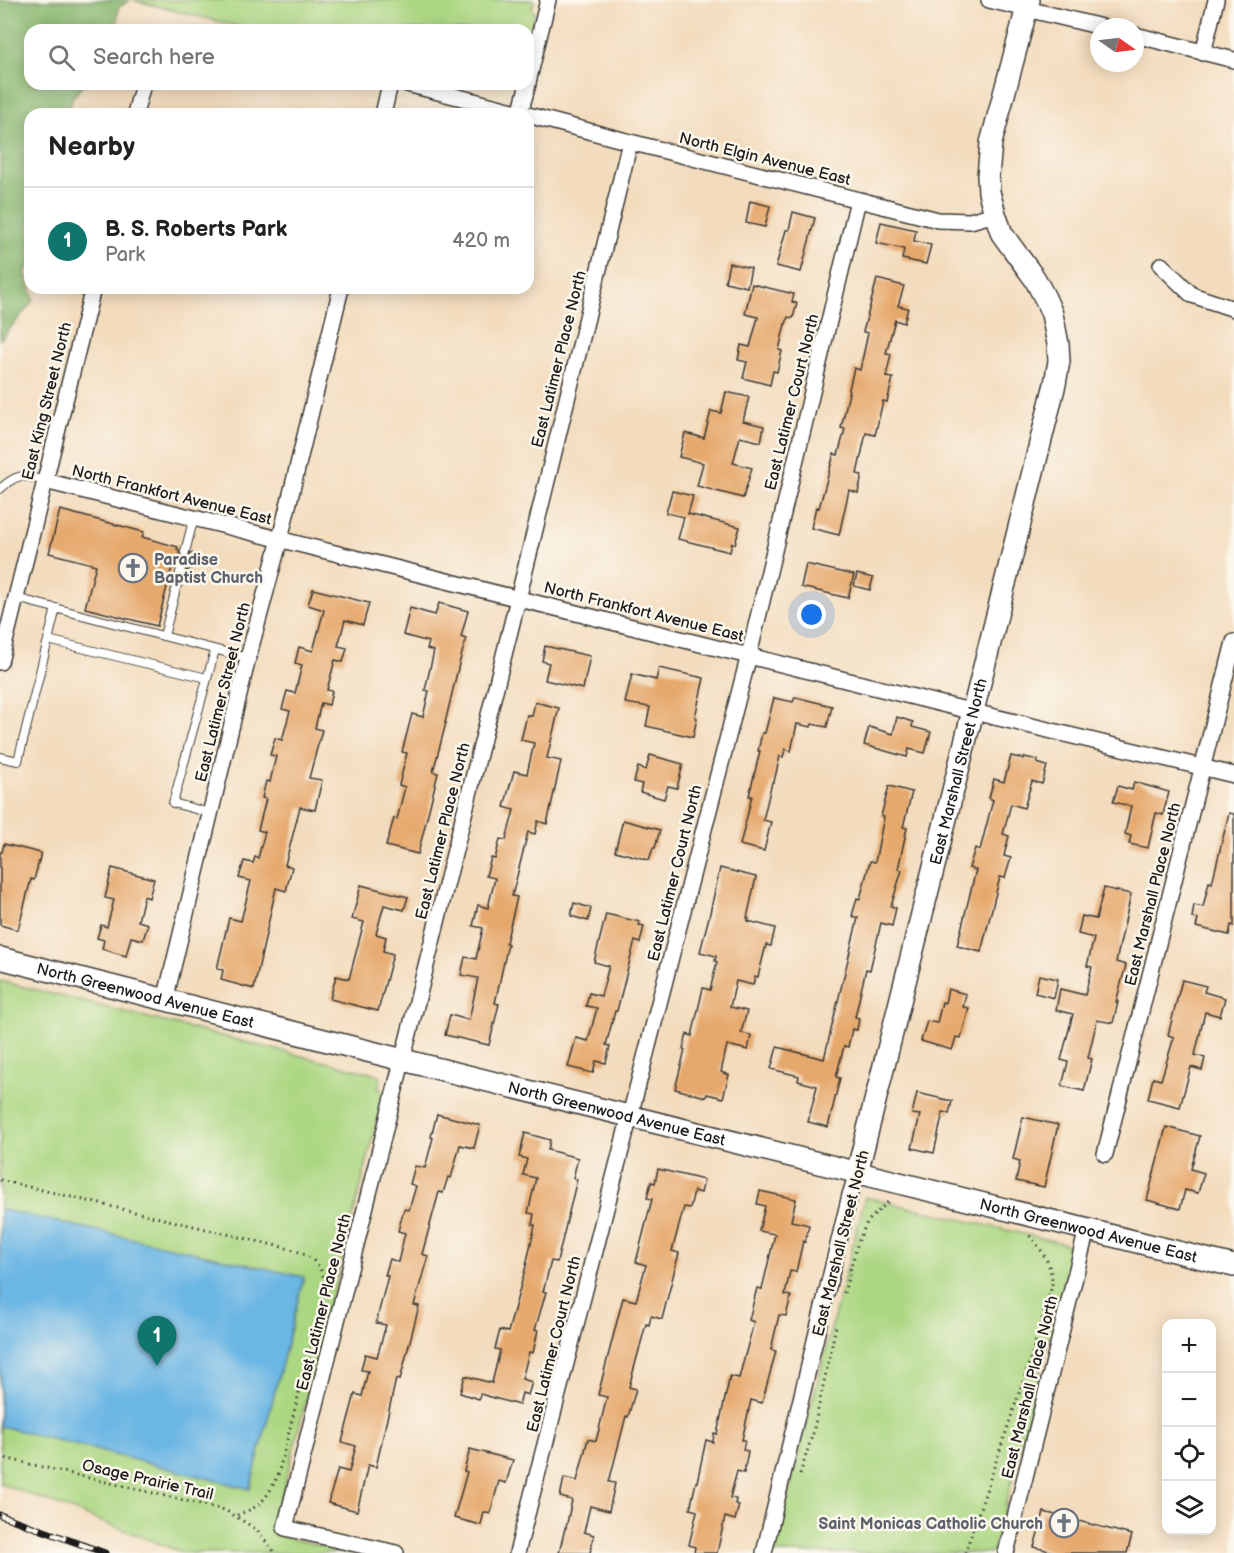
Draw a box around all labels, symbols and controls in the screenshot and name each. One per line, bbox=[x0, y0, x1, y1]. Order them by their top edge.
north arrow bbox=[1090, 18, 1144, 72]
search box bbox=[24, 24, 534, 90]
icon: search bbox=[45, 41, 78, 74]
text: Search here bbox=[93, 44, 215, 71]
street label: North Elgin Avenue East bbox=[677, 129, 852, 190]
text: Nearby bbox=[48, 132, 135, 163]
text: B. S. Roberts Park bbox=[105, 216, 287, 243]
text: 1 bbox=[63, 229, 72, 253]
text: 420 m bbox=[452, 229, 510, 253]
text: Park bbox=[105, 243, 145, 267]
street label: East Latimer Place North bbox=[528, 269, 591, 450]
street label: East Latimer Court North bbox=[761, 312, 824, 493]
street label: East King Street North bbox=[19, 320, 76, 482]
street label: North Frankfort Avenue East bbox=[70, 461, 274, 530]
place label: Paradise Baptist Church bbox=[154, 551, 263, 588]
church icon: Paradise Baptist Church bbox=[117, 552, 149, 584]
street label: North Frankfort Avenue East bbox=[542, 578, 746, 647]
street label: East Latimer Street North bbox=[192, 600, 255, 784]
your location bbox=[797, 600, 826, 629]
street label: East Marshall Street North bbox=[927, 676, 992, 867]
street label: East Latimer Place North bbox=[412, 741, 475, 922]
street label: East Latimer Court North bbox=[644, 783, 707, 964]
street label: East Marshall Place North bbox=[1121, 801, 1185, 988]
street label: North Greenwood Avenue East bbox=[34, 960, 256, 1033]
street label: North Greenwood Avenue East bbox=[506, 1078, 727, 1151]
street label: East Marshall Street North bbox=[809, 1148, 874, 1339]
street label: North Greenwood Avenue East bbox=[977, 1195, 1199, 1268]
street label: East Latimer Place North bbox=[293, 1212, 356, 1393]
street label: East Latimer Court North bbox=[523, 1254, 586, 1435]
street label: East Marshall Place North bbox=[998, 1294, 1062, 1481]
pin: 1 bbox=[138, 1316, 176, 1366]
map controls bbox=[1162, 1319, 1216, 1535]
button: + bbox=[1162, 1319, 1216, 1373]
button: − bbox=[1162, 1373, 1216, 1427]
button: locate bbox=[1162, 1427, 1216, 1481]
street label: Osage Prairie Trail bbox=[80, 1456, 215, 1505]
button: layers bbox=[1162, 1481, 1216, 1535]
church icon: Saint Monicas Catholic Church bbox=[1048, 1507, 1080, 1539]
place label: Saint Monicas Catholic Church bbox=[818, 1515, 1043, 1534]

